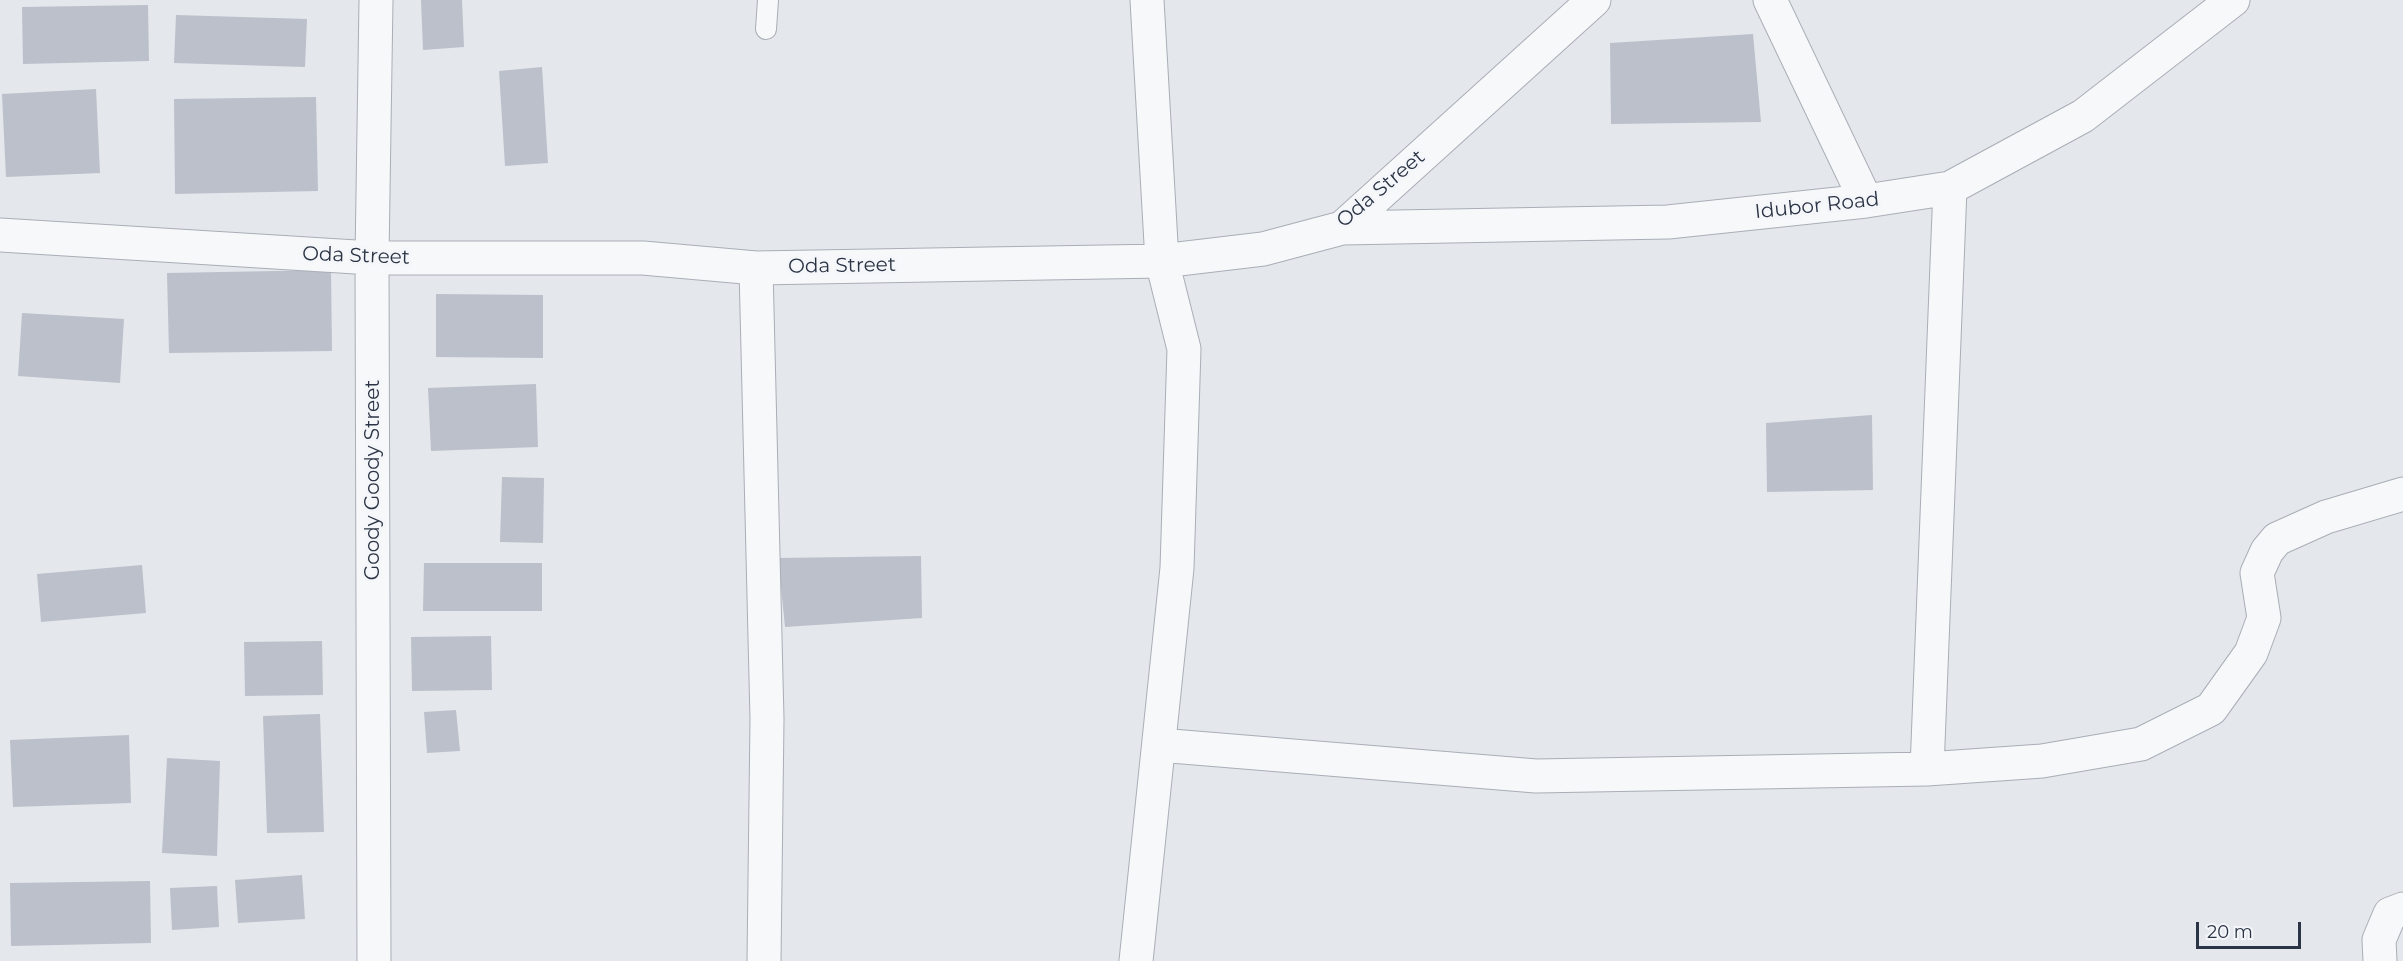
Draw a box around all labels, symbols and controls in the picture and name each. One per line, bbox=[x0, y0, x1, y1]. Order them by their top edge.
street label: Oda Street bbox=[1332, 145, 1430, 233]
street label: Idubor Road bbox=[1754, 188, 1880, 224]
street label: Oda Street bbox=[302, 242, 410, 270]
street label: Oda Street bbox=[788, 253, 896, 279]
street label: Goody Goody Street bbox=[361, 380, 385, 580]
scale bar bbox=[2199, 910, 2304, 948]
text: 20 m bbox=[2207, 921, 2253, 943]

